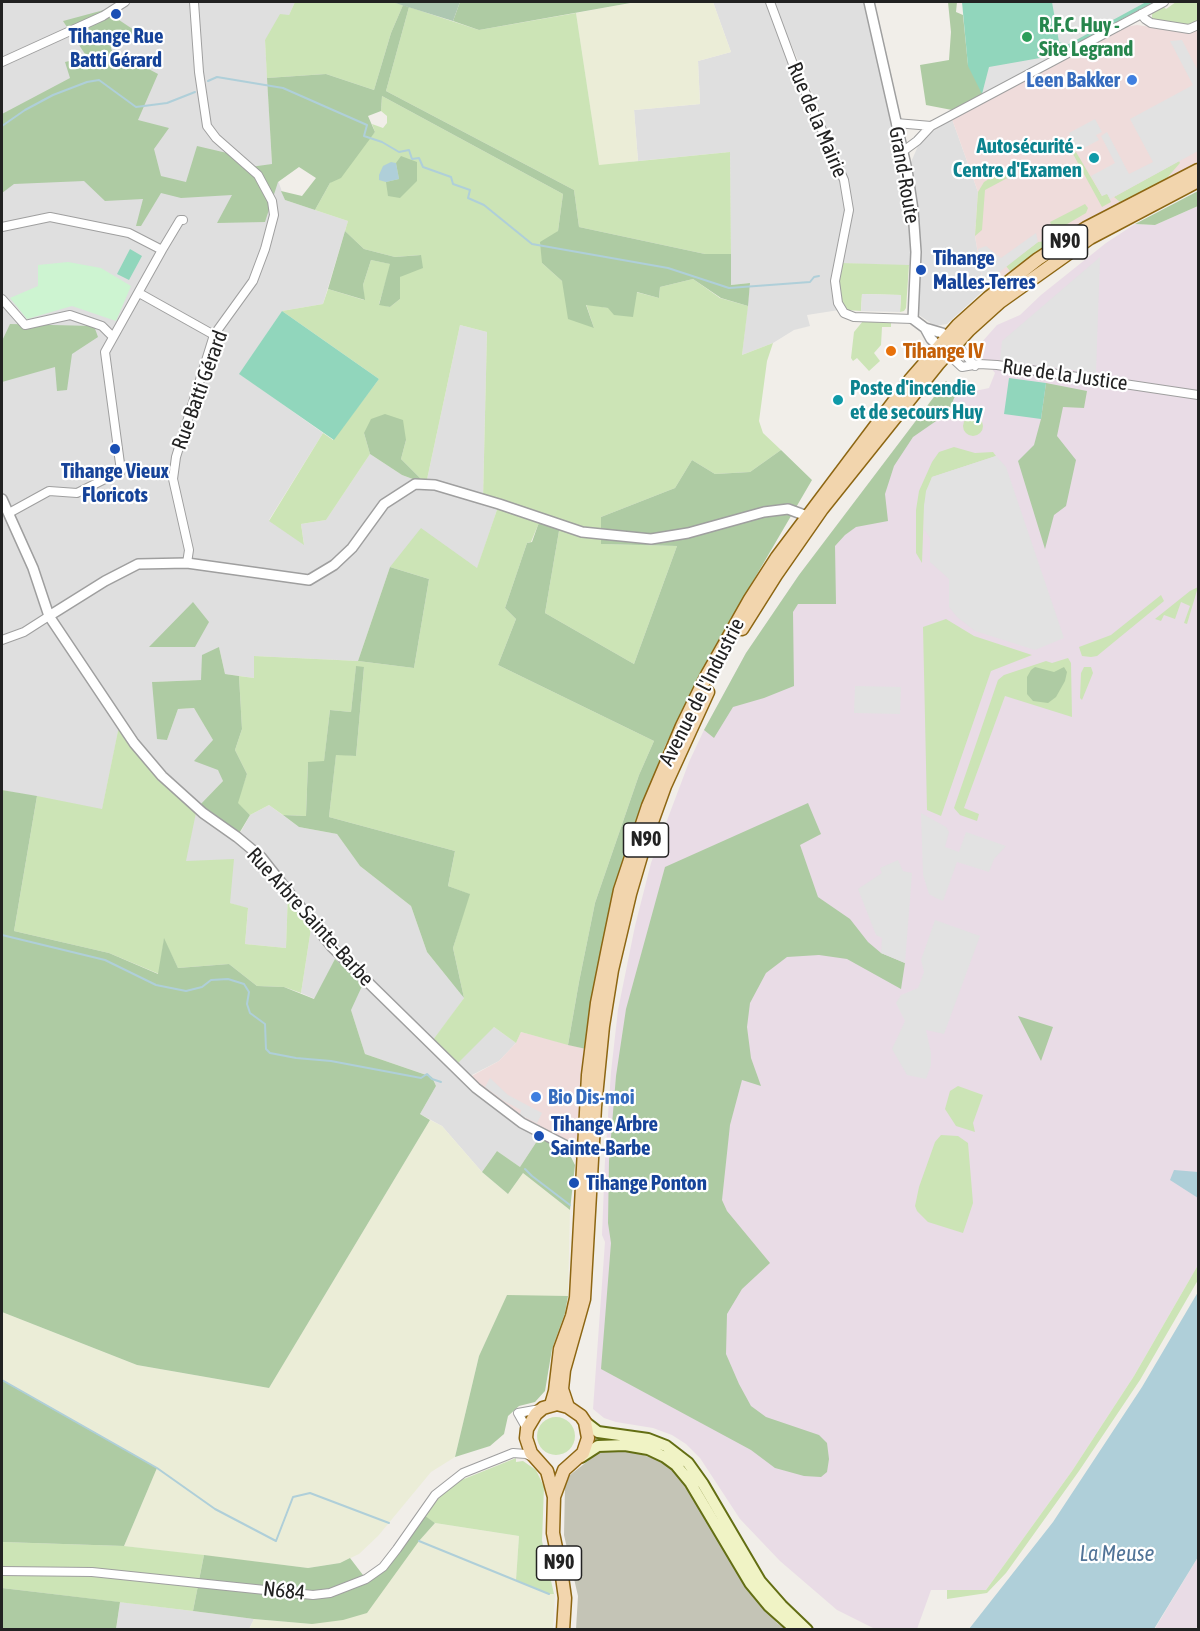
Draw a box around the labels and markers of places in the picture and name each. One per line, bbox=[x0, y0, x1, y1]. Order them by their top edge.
marker: Tihange Rue Batti Gérard bbox=[109, 7, 123, 21]
place label: R.F.C. Huy - Site Legrand bbox=[1039, 12, 1133, 62]
place label: Tihange Rue Batti Gérard bbox=[69, 23, 163, 73]
marker: R.F.C. Huy - Site Legrand bbox=[1020, 30, 1034, 44]
place label: Leen Bakker bbox=[1026, 67, 1120, 93]
marker: Leen Bakker bbox=[1125, 73, 1139, 87]
place label: Autosécurité - Centre d'Examen bbox=[953, 133, 1082, 183]
marker: Autosécurité - Centre d'Examen bbox=[1087, 151, 1101, 165]
place label: Tihange Malles-Terres bbox=[933, 245, 1036, 295]
marker: Tihange Malles-Terres bbox=[914, 263, 928, 277]
place label: Tihange IV bbox=[903, 338, 983, 364]
marker: Tihange IV bbox=[884, 344, 898, 358]
place label: Poste d'incendie et de secours Huy bbox=[850, 375, 983, 425]
marker: Poste d'incendie et de secours Huy bbox=[831, 393, 845, 407]
marker: Tihange Vieux Floricots bbox=[108, 442, 122, 456]
place label: Tihange Vieux Floricots bbox=[61, 458, 169, 508]
place label: Bio Dis-moi bbox=[548, 1084, 635, 1110]
marker: Bio Dis-moi bbox=[529, 1090, 543, 1104]
place label: Tihange Arbre Sainte-Barbe bbox=[551, 1111, 658, 1161]
marker: Tihange Arbre Sainte-Barbe bbox=[532, 1129, 546, 1143]
place label: Tihange Ponton bbox=[586, 1170, 707, 1196]
marker: Tihange Ponton bbox=[567, 1176, 581, 1190]

